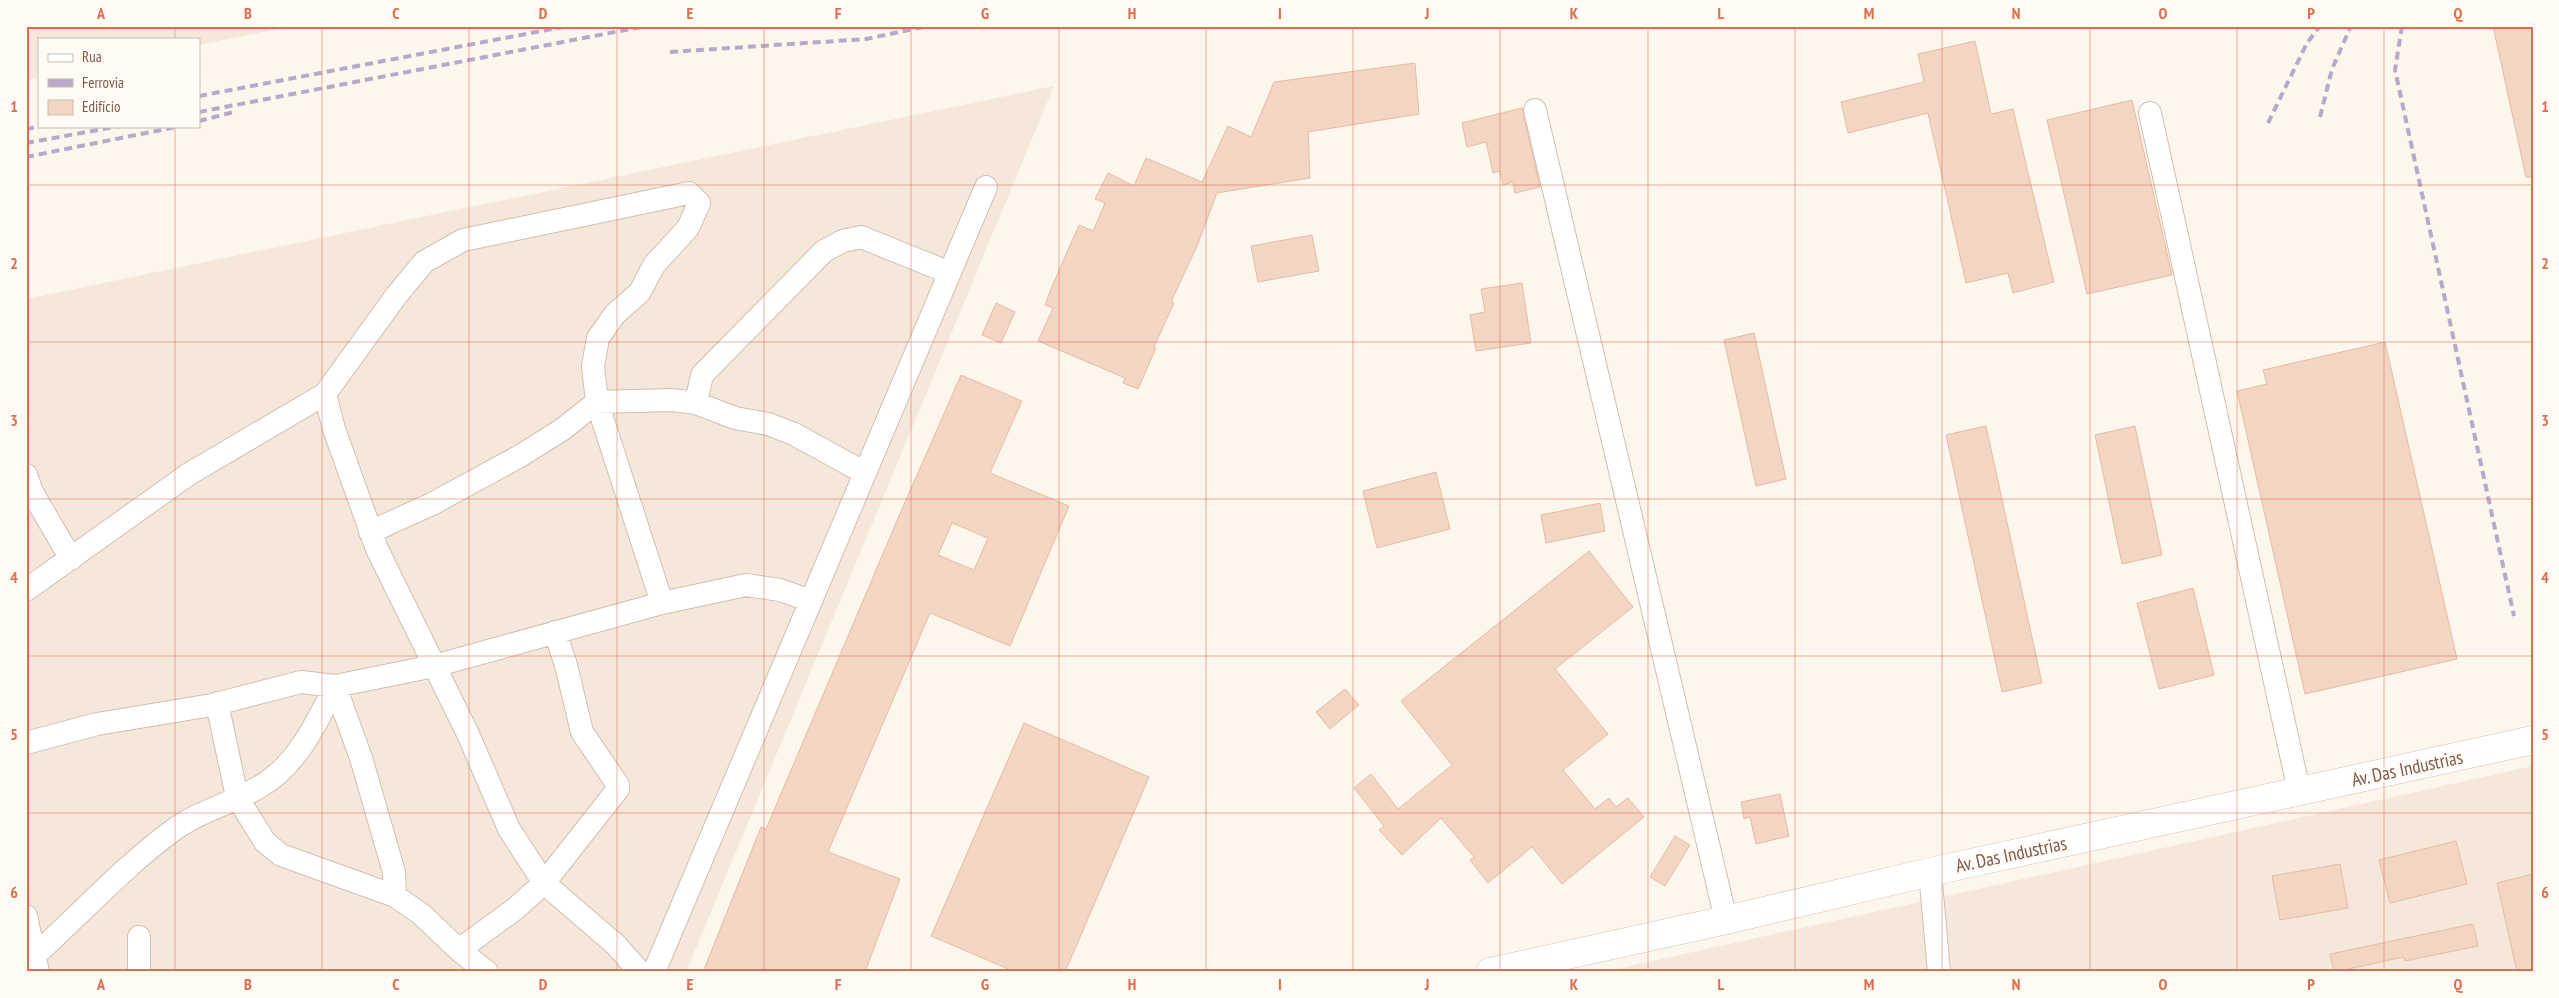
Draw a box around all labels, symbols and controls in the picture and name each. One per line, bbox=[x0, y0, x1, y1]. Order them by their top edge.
text: A bbox=[96, 3, 106, 23]
text: B bbox=[244, 3, 252, 23]
text: C bbox=[392, 3, 400, 23]
text: D bbox=[539, 3, 548, 23]
text: E bbox=[687, 3, 694, 23]
text: F bbox=[835, 3, 842, 23]
text: G bbox=[981, 3, 989, 23]
text: H bbox=[1128, 3, 1136, 23]
text: I bbox=[1278, 3, 1282, 23]
text: J bbox=[1424, 3, 1429, 23]
text: K bbox=[1570, 3, 1579, 23]
text: L bbox=[1718, 3, 1725, 23]
text: M bbox=[1864, 3, 1874, 23]
text: N bbox=[2012, 3, 2020, 23]
text: O bbox=[2159, 3, 2168, 23]
text: P bbox=[2307, 3, 2315, 23]
text: Q bbox=[2454, 3, 2464, 23]
legend bbox=[38, 38, 200, 128]
text: Rua bbox=[82, 47, 102, 66]
text: Ferrovia bbox=[82, 73, 124, 92]
text: 1 bbox=[10, 96, 18, 116]
text: 1 bbox=[2541, 96, 2549, 116]
text: Edifício bbox=[82, 97, 120, 116]
text: 2 bbox=[10, 253, 18, 273]
text: 2 bbox=[2541, 253, 2549, 273]
text: 3 bbox=[10, 410, 18, 430]
text: 3 bbox=[2541, 410, 2549, 430]
text: 4 bbox=[10, 567, 18, 587]
text: 4 bbox=[2541, 567, 2549, 587]
text: 5 bbox=[10, 724, 18, 744]
text: 5 bbox=[2541, 724, 2549, 744]
street label: Av. Das Industrias bbox=[2349, 745, 2465, 791]
street label: Av. Das Industrias bbox=[1953, 831, 2069, 877]
text: 6 bbox=[10, 882, 18, 902]
text: 6 bbox=[2541, 882, 2549, 902]
text: A bbox=[96, 974, 106, 994]
text: B bbox=[244, 974, 252, 994]
text: C bbox=[392, 974, 400, 994]
text: D bbox=[539, 974, 548, 994]
text: E bbox=[687, 974, 694, 994]
text: F bbox=[835, 974, 842, 994]
text: G bbox=[981, 974, 989, 994]
text: H bbox=[1128, 974, 1136, 994]
text: I bbox=[1278, 974, 1282, 994]
text: J bbox=[1424, 974, 1429, 994]
text: K bbox=[1570, 974, 1579, 994]
text: L bbox=[1718, 974, 1725, 994]
text: M bbox=[1864, 974, 1874, 994]
text: N bbox=[2012, 974, 2020, 994]
text: O bbox=[2159, 974, 2168, 994]
text: P bbox=[2307, 974, 2315, 994]
text: Q bbox=[2454, 974, 2464, 994]

